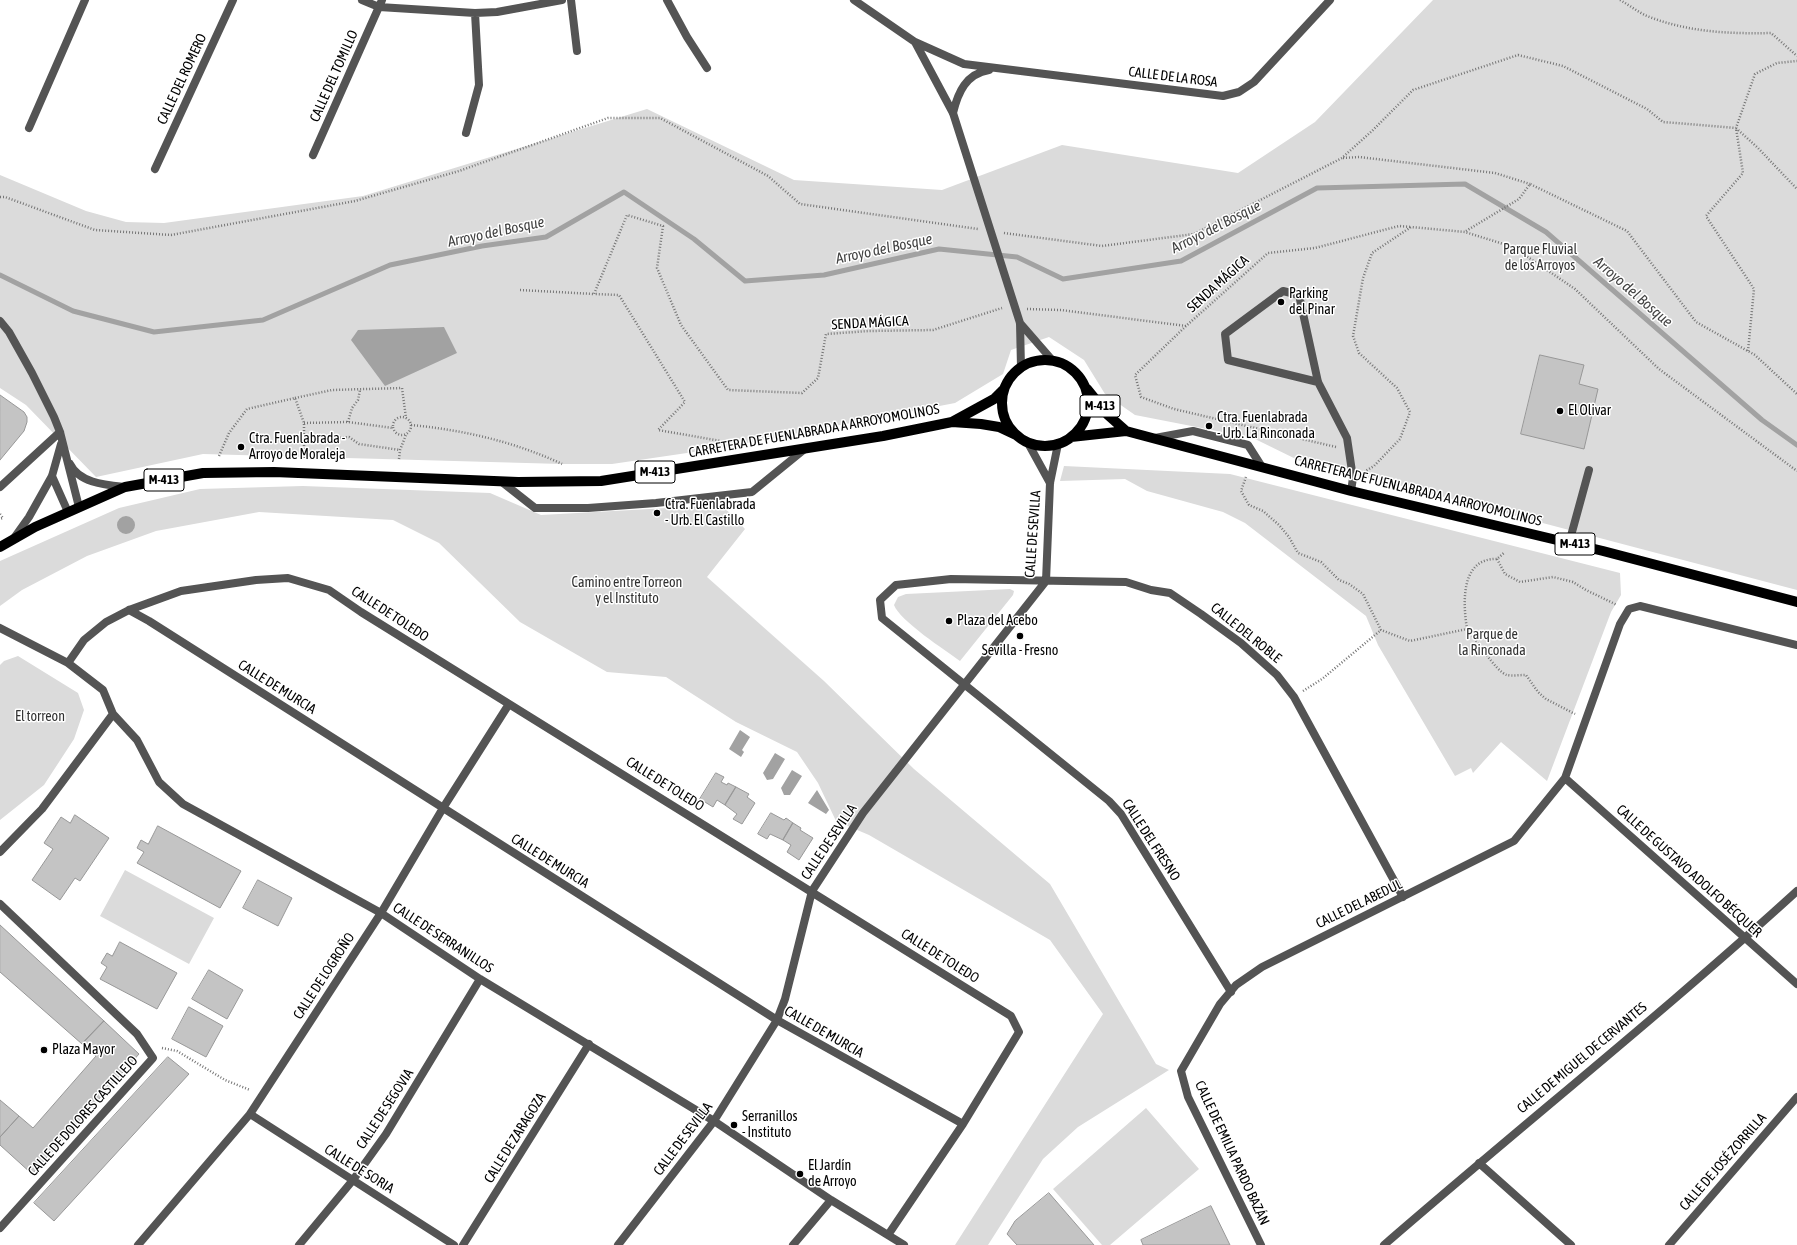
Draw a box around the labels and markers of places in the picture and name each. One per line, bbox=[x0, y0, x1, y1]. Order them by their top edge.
place label: Parking del Pinar bbox=[1289, 286, 1335, 318]
marker: Parking del Pinar bbox=[1276, 297, 1286, 307]
place label: El Olivar bbox=[1568, 403, 1611, 419]
marker: El Olivar bbox=[1555, 406, 1565, 416]
place label: Ctra. Fuenlabrada - Urb. La Rinconada bbox=[1217, 410, 1315, 442]
marker: Ctra. Fuenlabrada - Urb. La Rinconada bbox=[1204, 421, 1214, 431]
place label: Ctra. Fuenlabrada - Arroyo de Moraleja bbox=[249, 431, 346, 464]
marker: Ctra. Fuenlabrada - Arroyo de Moraleja bbox=[236, 442, 246, 452]
place label: Ctra. Fuenlabrada - Urb. El Castillo bbox=[665, 497, 756, 530]
marker: Ctra. Fuenlabrada - Urb. El Castillo bbox=[652, 508, 662, 518]
place label: Plaza del Acebo bbox=[957, 613, 1038, 629]
marker: Plaza del Acebo bbox=[944, 616, 954, 626]
marker: Sevilla - Fresno bbox=[1015, 631, 1025, 641]
place label: Sevilla - Fresno bbox=[982, 643, 1058, 659]
place label: Plaza Mayor bbox=[52, 1042, 115, 1058]
marker: Plaza Mayor bbox=[39, 1045, 49, 1055]
place label: Serranillos - Instituto bbox=[742, 1109, 798, 1142]
marker: Serranillos - Instituto bbox=[729, 1120, 739, 1130]
place label: El Jardín de Arroyo bbox=[808, 1158, 857, 1190]
marker: El Jardín de Arroyo bbox=[795, 1169, 805, 1179]

